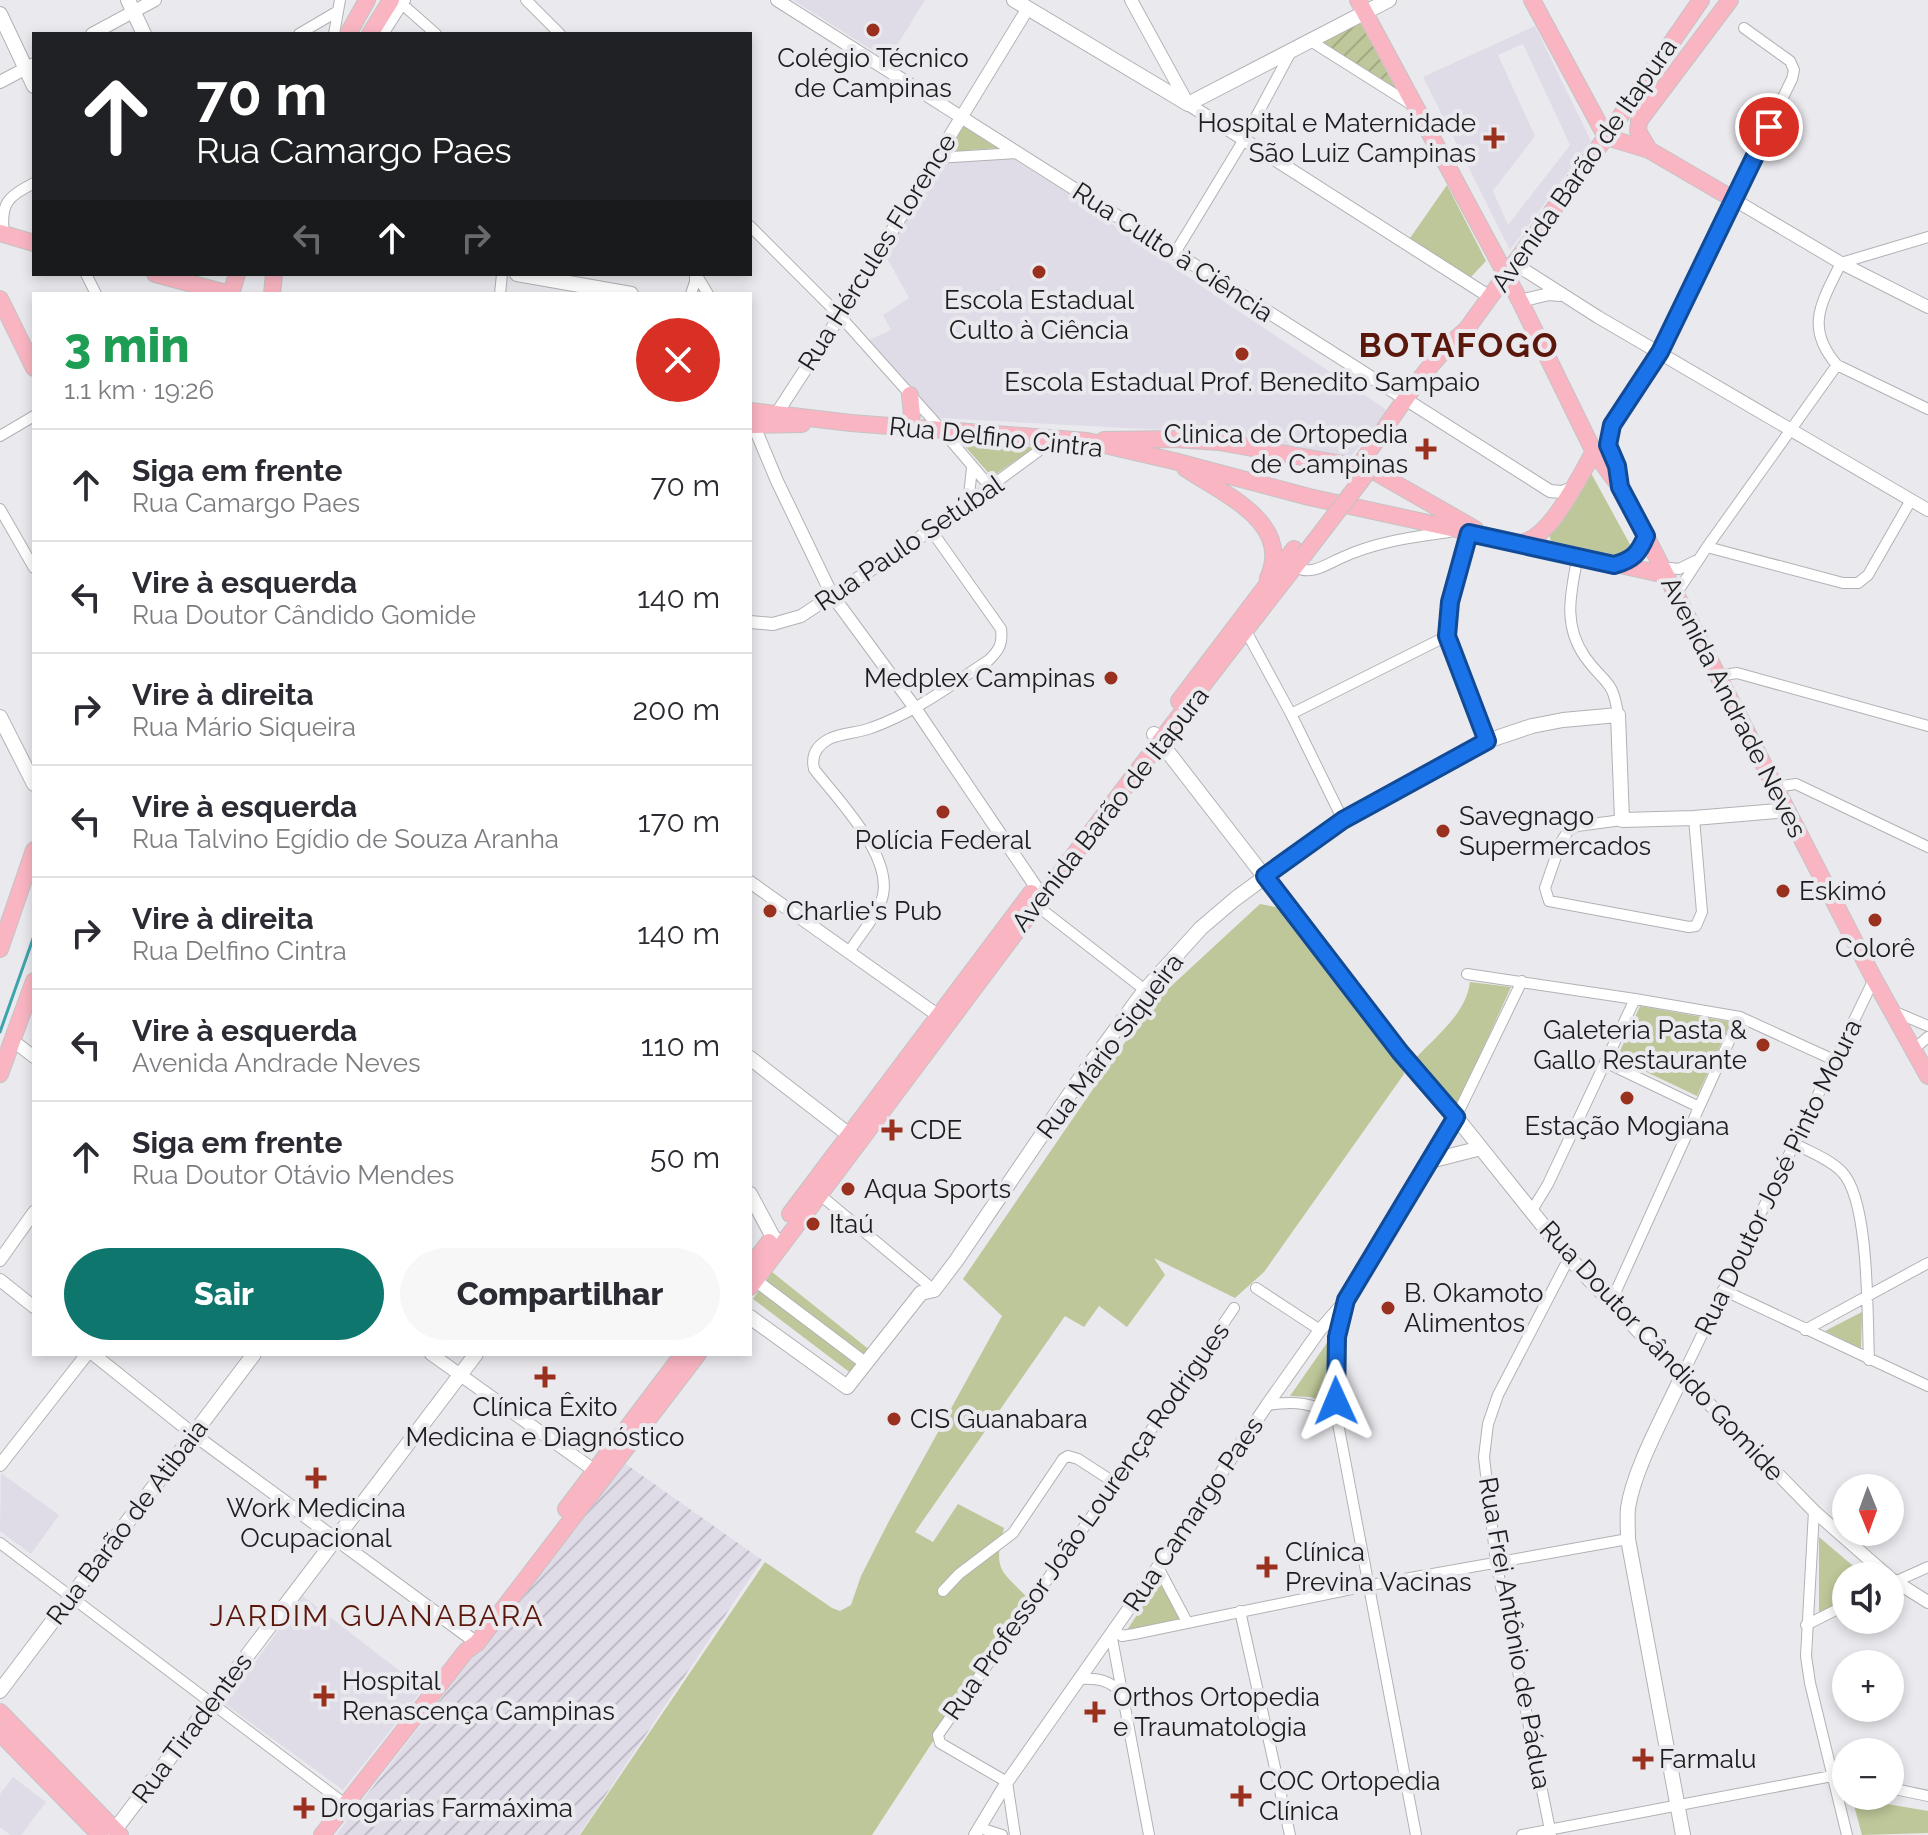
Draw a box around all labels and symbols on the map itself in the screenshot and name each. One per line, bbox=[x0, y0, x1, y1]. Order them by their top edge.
marker: Colégio Técnico de Campinas bbox=[864, 21, 882, 39]
street label: Avenida Barão de Itapura bbox=[1485, 33, 1683, 297]
place label: Colégio Técnico de Campinas bbox=[777, 43, 969, 103]
pin bbox=[1735, 93, 1803, 161]
place label: Hospital e Maternidade São Luiz Campinas bbox=[1197, 108, 1476, 168]
marker: Hospital e Maternidade São Luiz Campinas bbox=[1483, 127, 1505, 149]
street label: Rua Hércules Florence bbox=[792, 128, 962, 376]
street label: Rua Culto à Ciência bbox=[1067, 176, 1279, 328]
marker: Escola Estadual Culto à Ciência bbox=[1030, 263, 1048, 281]
place label: Escola Estadual Culto à Ciência bbox=[944, 285, 1135, 345]
district label: BOTAFOGO bbox=[1358, 325, 1560, 365]
marker: Escola Estadual Prof. Benedito Sampaio bbox=[1233, 345, 1251, 363]
place label: Escola Estadual Prof. Benedito Sampaio bbox=[1004, 367, 1480, 397]
street label: Rua Delfino Cintra bbox=[888, 411, 1104, 463]
place label: Clinica de Ortopedia de Campinas bbox=[1164, 419, 1408, 479]
marker: Clinica de Ortopedia de Campinas bbox=[1415, 438, 1437, 460]
street label: Rua Paulo Setúbal bbox=[809, 468, 1009, 617]
street label: Avenida Andrade Neves bbox=[1655, 572, 1813, 842]
place label: Medplex Campinas bbox=[864, 663, 1095, 693]
marker: Medplex Campinas bbox=[1102, 669, 1120, 687]
street label: Avenida Barão de Itapura bbox=[1005, 681, 1215, 937]
place label: Savegnago Supermercados bbox=[1459, 801, 1651, 861]
marker: Polícia Federal bbox=[934, 803, 952, 821]
marker: Savegnago Supermercados bbox=[1434, 822, 1452, 840]
place label: Polícia Federal bbox=[855, 825, 1032, 855]
place label: Eskimó bbox=[1799, 876, 1886, 906]
marker: Eskimó bbox=[1774, 882, 1792, 900]
place label: Charlie's Pub bbox=[786, 896, 942, 926]
marker: Charlie's Pub bbox=[761, 902, 779, 920]
marker: Colorê bbox=[1866, 911, 1884, 929]
place label: Colorê bbox=[1835, 933, 1915, 963]
street label: Rua Mário Siqueira bbox=[1031, 948, 1189, 1144]
street label: Rua Doutor José Pinto Moura bbox=[1688, 1014, 1868, 1340]
place label: Galeteria Pasta & Gallo Restaurante bbox=[1533, 1015, 1748, 1075]
marker: Galeteria Pasta & Gallo Restaurante bbox=[1754, 1036, 1772, 1054]
marker: Estação Mogiana bbox=[1618, 1089, 1636, 1107]
place label: Estação Mogiana bbox=[1524, 1111, 1730, 1141]
place label: CDE bbox=[910, 1115, 962, 1145]
marker: CDE bbox=[881, 1119, 903, 1141]
place label: Aqua Sports bbox=[864, 1174, 1011, 1204]
marker: Aqua Sports bbox=[839, 1180, 857, 1198]
place label: Itaú bbox=[829, 1209, 874, 1239]
marker: Itaú bbox=[804, 1215, 822, 1233]
street label: Rua Doutor Cândido Gomide bbox=[1534, 1215, 1790, 1487]
place label: B. Okamoto Alimentos bbox=[1404, 1278, 1543, 1338]
marker: B. Okamoto Alimentos bbox=[1379, 1299, 1397, 1317]
street label: Rua Professor João Lourença Rodrigues bbox=[937, 1317, 1235, 1725]
position arrow bbox=[1294, 1359, 1378, 1443]
marker: Clínica Êxito Medicina e Diagnóstico bbox=[534, 1366, 556, 1388]
place label: Clínica Êxito Medicina e Diagnóstico bbox=[405, 1392, 685, 1452]
place label: CIS Guanabara bbox=[910, 1404, 1088, 1434]
marker: CIS Guanabara bbox=[885, 1410, 903, 1428]
street label: Rua Camargo Paes bbox=[1117, 1411, 1269, 1617]
street label: Rua Barão de Atibaia bbox=[40, 1414, 214, 1630]
marker: Work Medicina Ocupacional bbox=[305, 1467, 327, 1489]
north arrow bbox=[1832, 1474, 1904, 1546]
street label: Rua Frei Antônio de Pádua bbox=[1473, 1475, 1557, 1791]
place label: Work Medicina Ocupacional bbox=[226, 1493, 406, 1553]
place label: Clínica Previna Vacinas bbox=[1285, 1537, 1472, 1597]
marker: Clínica Previna Vacinas bbox=[1256, 1556, 1278, 1578]
district label: JARDIM GUANABARA bbox=[209, 1598, 545, 1633]
street label: Rua Tiradentes bbox=[126, 1647, 258, 1809]
place label: Hospital Renascença Campinas bbox=[342, 1666, 615, 1726]
place label: Orthos Ortopedia e Traumatologia bbox=[1113, 1682, 1320, 1742]
marker: Hospital Renascença Campinas bbox=[313, 1685, 335, 1707]
marker: Orthos Ortopedia e Traumatologia bbox=[1084, 1701, 1106, 1723]
place label: Farmalu bbox=[1659, 1744, 1757, 1774]
marker: Farmalu bbox=[1634, 1750, 1652, 1768]
place label: COC Ortopedia Clínica bbox=[1259, 1766, 1440, 1826]
marker: COC Ortopedia Clínica bbox=[1230, 1785, 1252, 1807]
place label: Drogarias Farmáxima bbox=[320, 1793, 573, 1823]
marker: Drogarias Farmáxima bbox=[295, 1799, 313, 1817]

